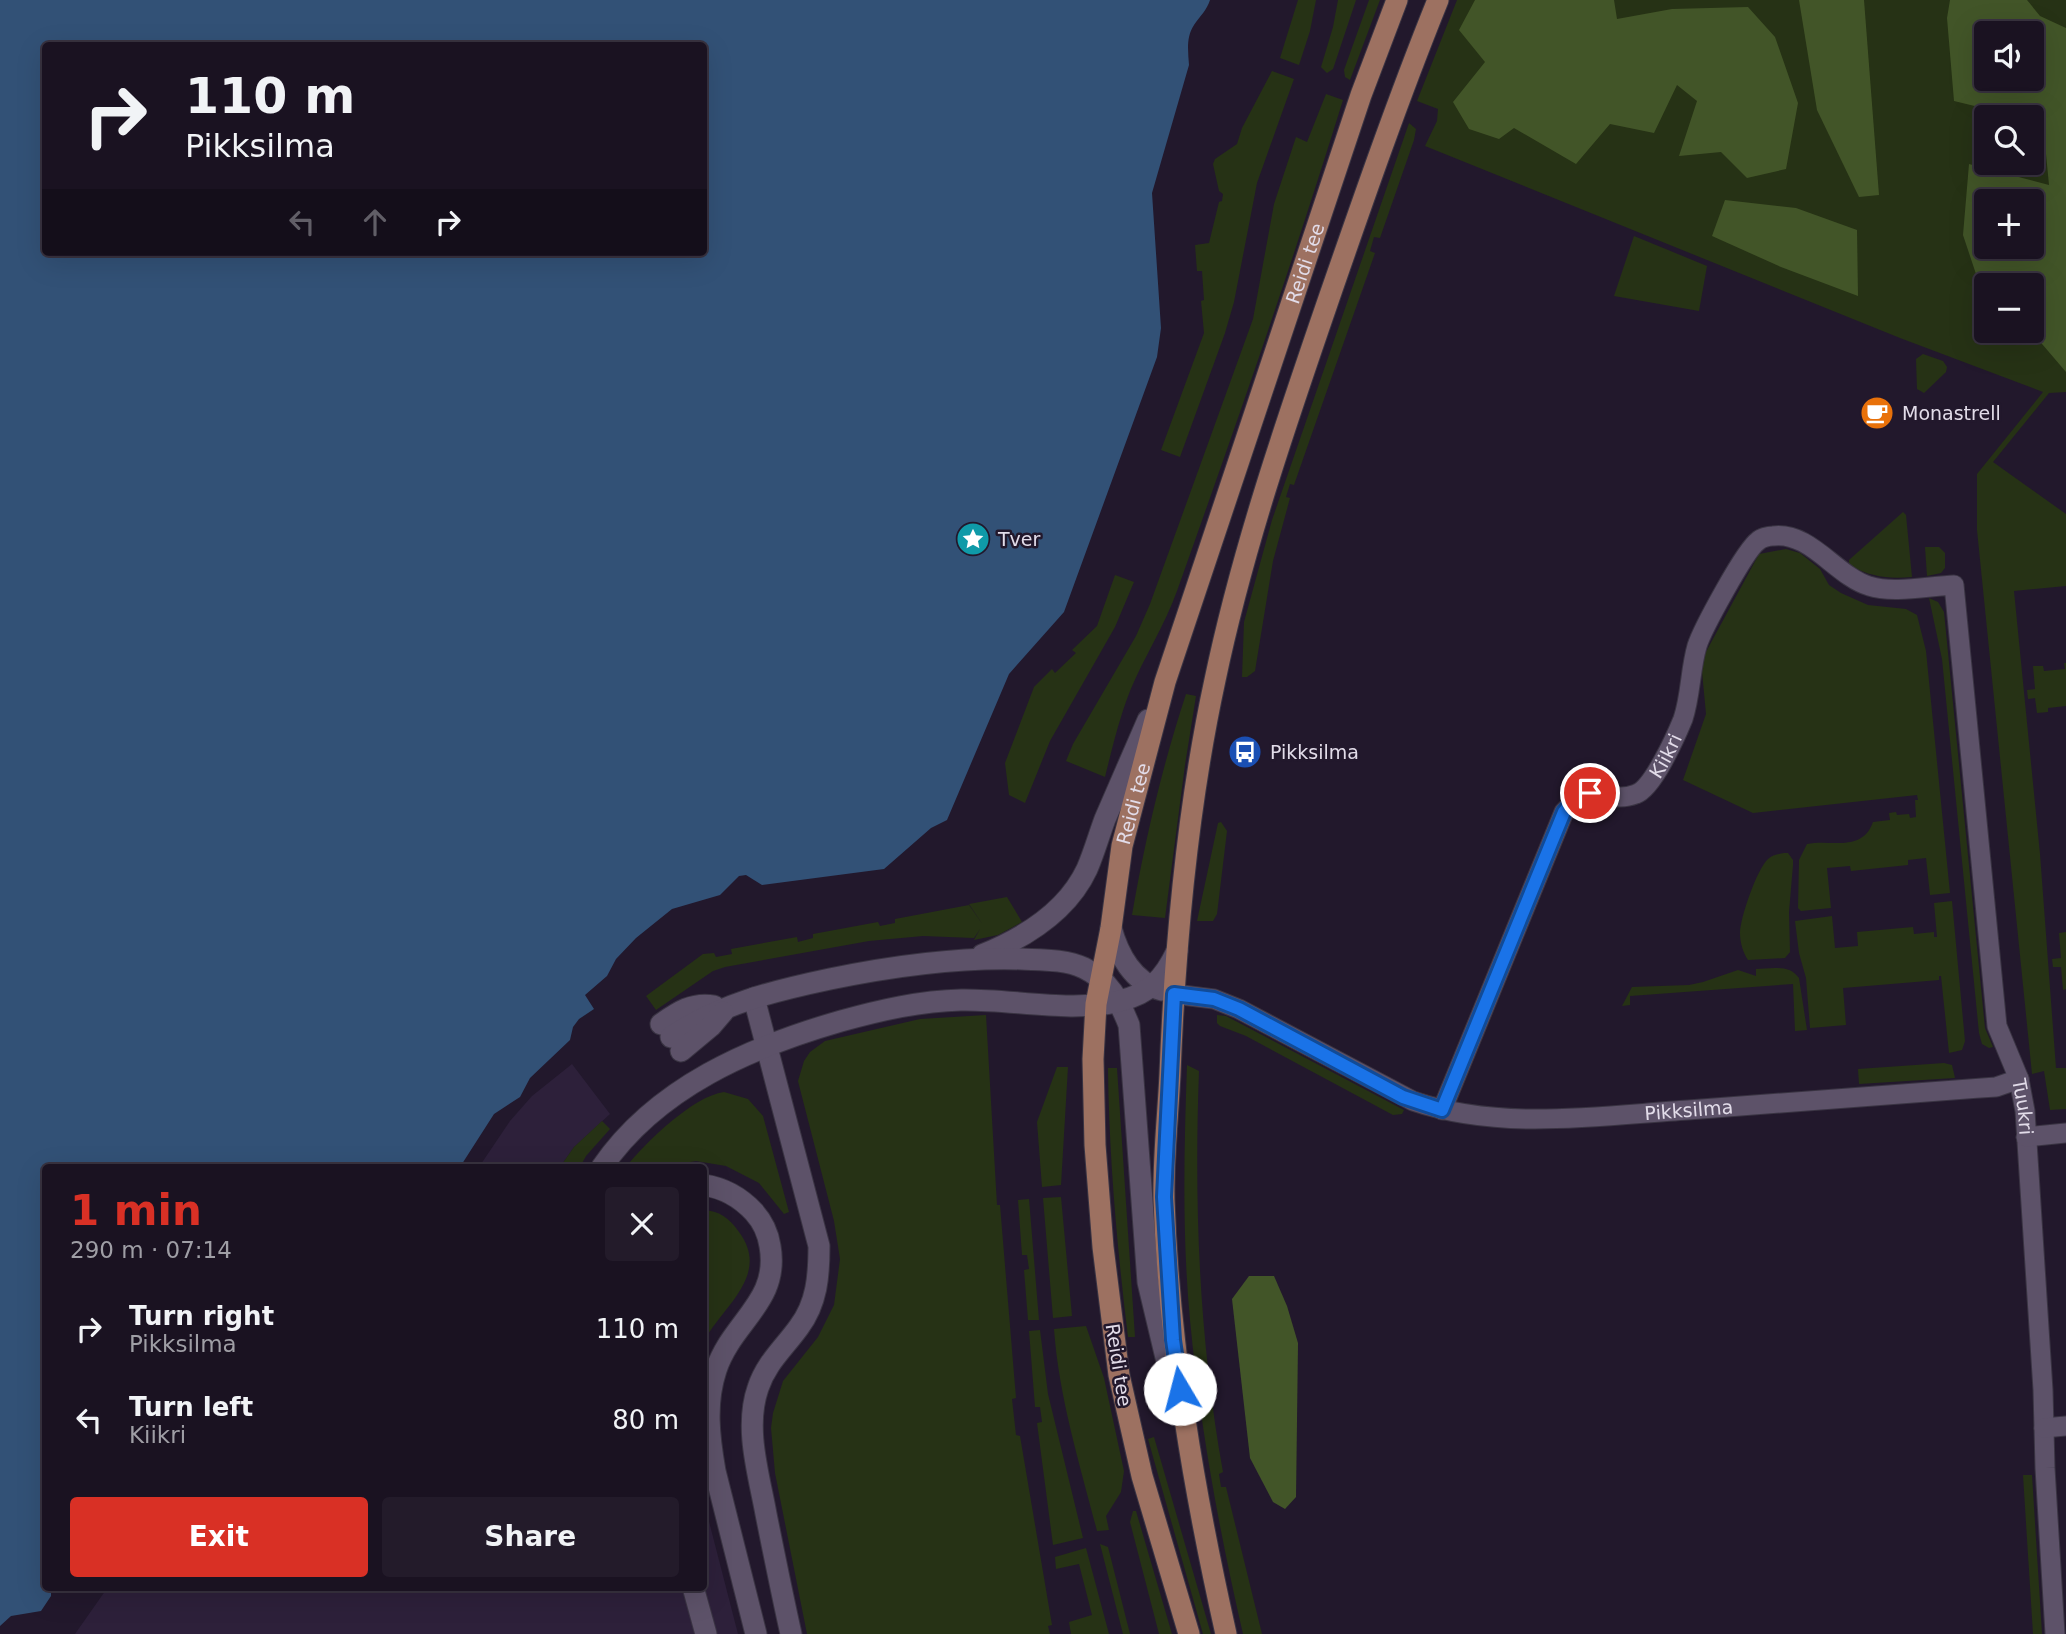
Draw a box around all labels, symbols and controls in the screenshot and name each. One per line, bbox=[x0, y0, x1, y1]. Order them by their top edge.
map controls bbox=[1974, 21, 2044, 343]
button: sound bbox=[1974, 21, 2044, 91]
text: 110 m bbox=[185, 68, 355, 125]
icon: right bbox=[70, 70, 161, 161]
button: search bbox=[1974, 105, 2044, 175]
text: Pikksilma bbox=[185, 127, 335, 165]
button: + bbox=[1974, 189, 2044, 259]
icon: left bbox=[283, 203, 321, 241]
icon: ahead bbox=[356, 203, 394, 241]
icon: right bbox=[429, 203, 467, 241]
street label: Reidi tee bbox=[1281, 220, 1328, 306]
button: − bbox=[1974, 273, 2044, 343]
cafe icon: Monastrell bbox=[1858, 394, 1896, 432]
place label: Monastrell bbox=[1902, 402, 2001, 424]
place icon: Tver bbox=[954, 520, 992, 558]
place label: Tver bbox=[997, 528, 1041, 550]
street label: Kiikri bbox=[1645, 730, 1686, 782]
bus stop icon: Pikksilma bbox=[1226, 733, 1264, 771]
place label: Pikksilma bbox=[1270, 741, 1359, 763]
street label: Reidi tee bbox=[1112, 760, 1154, 847]
pin bbox=[1560, 763, 1620, 823]
icon: arrive bbox=[1571, 774, 1609, 812]
street label: Tuukri bbox=[2008, 1076, 2038, 1136]
street label: Pikksilma bbox=[1644, 1096, 1734, 1124]
text: 1 min bbox=[70, 1186, 202, 1235]
button: close bbox=[605, 1187, 679, 1261]
text: 290 m · 07:14 bbox=[70, 1237, 232, 1263]
text: Turn right bbox=[129, 1301, 274, 1331]
icon: right bbox=[70, 1310, 108, 1348]
text: 110 m bbox=[596, 1314, 679, 1344]
street label: Reidi tee bbox=[1102, 1322, 1136, 1408]
text: Pikksilma bbox=[129, 1331, 237, 1357]
position arrow bbox=[1143, 1352, 1217, 1426]
text: Turn left bbox=[129, 1392, 253, 1422]
icon: left bbox=[70, 1401, 108, 1439]
text: 80 m bbox=[612, 1405, 679, 1435]
text: Kiikri bbox=[129, 1422, 186, 1448]
button: Exit bbox=[70, 1497, 368, 1577]
button: Share bbox=[382, 1497, 679, 1577]

